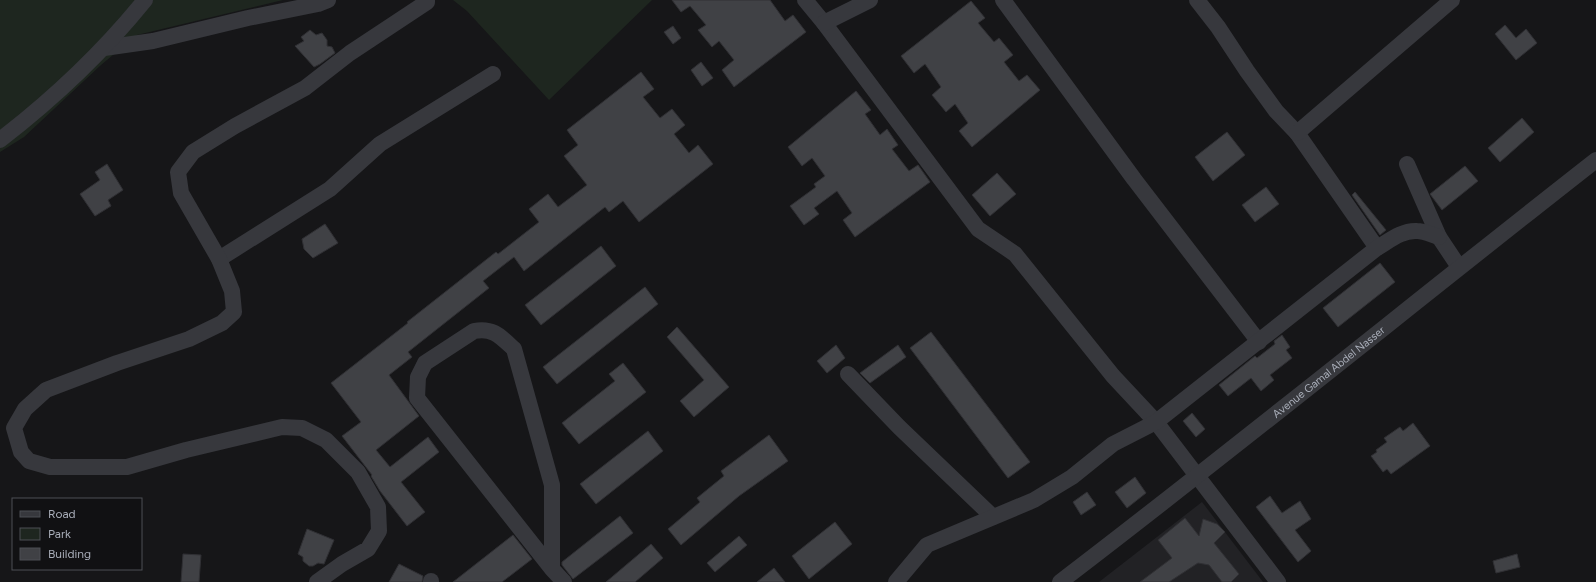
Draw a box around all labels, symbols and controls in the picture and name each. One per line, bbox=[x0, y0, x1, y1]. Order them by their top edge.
street label: Avenue Gamal Abdel Nasser bbox=[1270, 324, 1388, 421]
legend bbox=[12, 498, 142, 570]
text: Road bbox=[48, 507, 76, 521]
text: Park bbox=[48, 527, 71, 541]
text: Building bbox=[48, 547, 91, 561]

